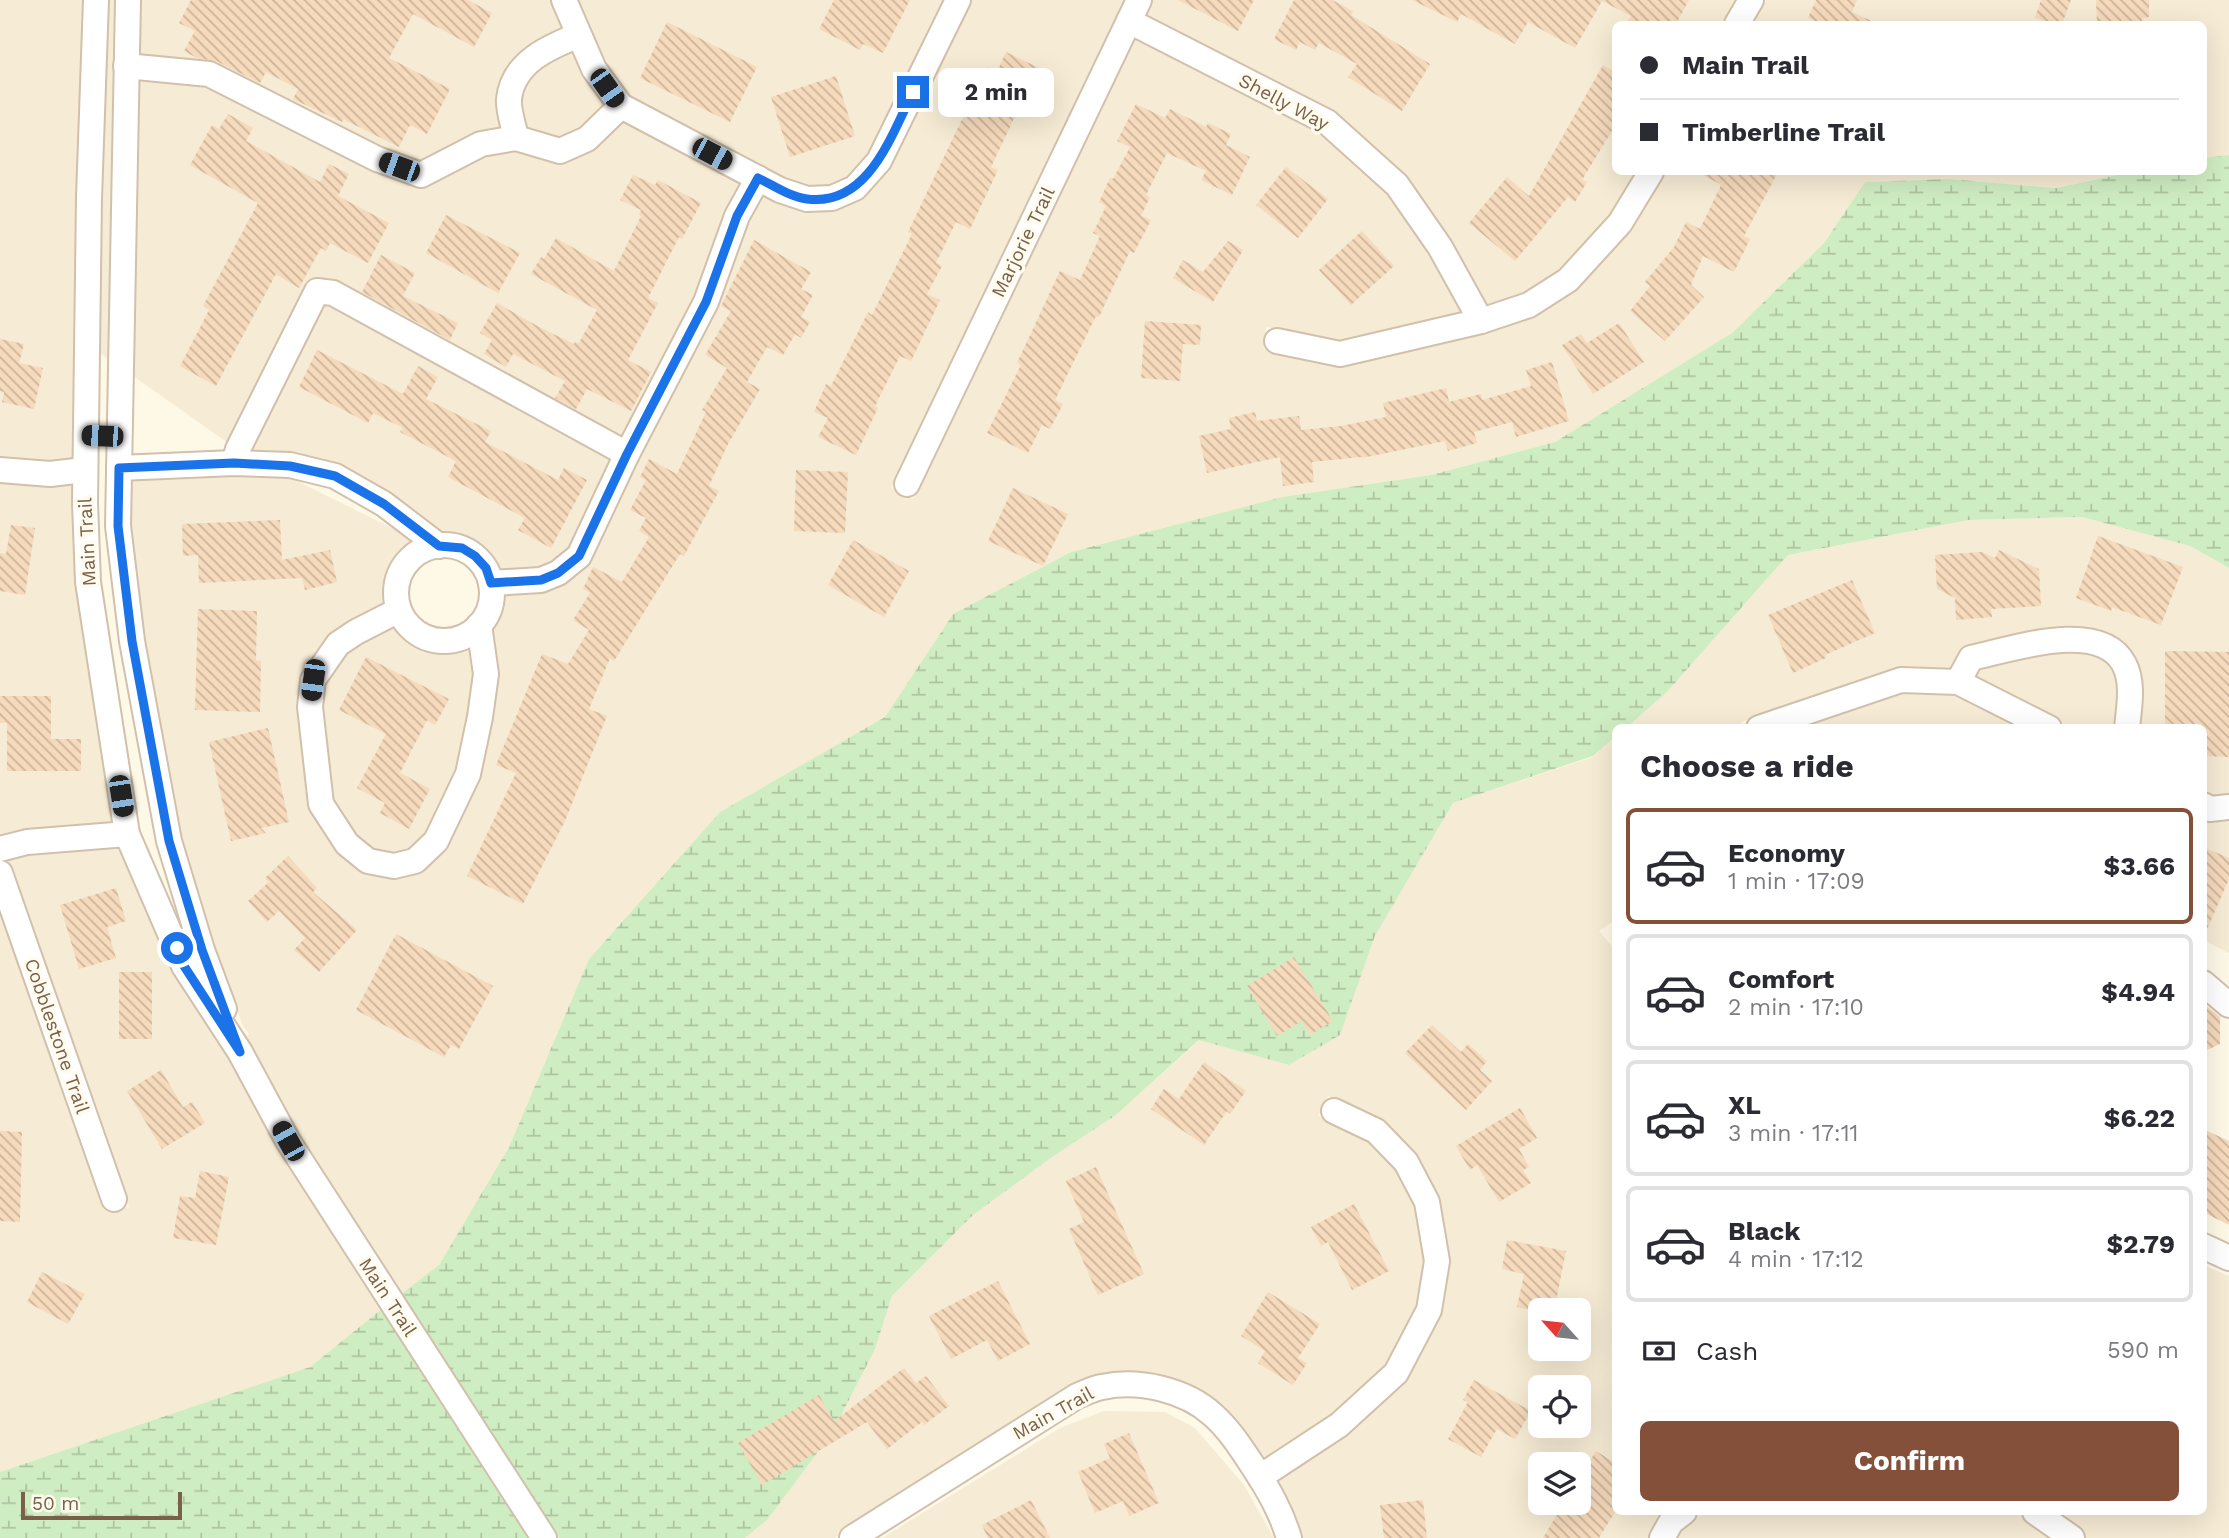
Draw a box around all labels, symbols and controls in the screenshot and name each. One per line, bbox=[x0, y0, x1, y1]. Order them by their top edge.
text: Main Trail bbox=[1682, 50, 1809, 80]
car bbox=[587, 65, 628, 111]
callout: 2 min bbox=[937, 68, 1053, 116]
street label: Shelly Way bbox=[1235, 69, 1333, 135]
route end bbox=[897, 76, 929, 108]
text: 2 min bbox=[965, 79, 1027, 106]
text: Timberline Trail bbox=[1682, 117, 1885, 147]
car bbox=[689, 135, 736, 173]
car bbox=[376, 150, 423, 184]
street label: Marjorie Trail bbox=[986, 183, 1060, 301]
car bbox=[81, 425, 124, 447]
street label: Main Trail bbox=[73, 497, 101, 587]
car bbox=[300, 658, 327, 702]
text: Choose a ride bbox=[1640, 747, 1854, 785]
car bbox=[108, 774, 135, 818]
icon: car bbox=[1644, 835, 1707, 898]
text: Economy bbox=[1728, 838, 1845, 868]
text: $3.66 bbox=[2103, 851, 2175, 881]
text: 1 min · 17:09 bbox=[1728, 868, 1865, 895]
route start bbox=[161, 932, 193, 964]
street label: Cobblestone Trail bbox=[20, 955, 94, 1117]
icon: car bbox=[1644, 961, 1707, 1024]
text: Comfort bbox=[1728, 964, 1834, 994]
text: $4.94 bbox=[2101, 977, 2175, 1007]
text: 2 min · 17:10 bbox=[1728, 994, 1864, 1021]
icon: car bbox=[1644, 1087, 1707, 1150]
text: XL bbox=[1728, 1090, 1761, 1120]
text: $6.22 bbox=[2104, 1103, 2175, 1133]
car bbox=[269, 1118, 308, 1164]
text: 3 min · 17:11 bbox=[1728, 1120, 1859, 1147]
icon: car bbox=[1644, 1213, 1707, 1276]
text: Black bbox=[1728, 1216, 1800, 1246]
text: $2.79 bbox=[2106, 1229, 2175, 1259]
text: 4 min · 17:12 bbox=[1728, 1246, 1864, 1273]
street label: Main Trail bbox=[354, 1253, 422, 1341]
north arrow bbox=[1528, 1298, 1591, 1362]
map controls bbox=[1528, 1298, 1591, 1515]
icon: cash bbox=[1640, 1332, 1678, 1370]
text: Cash bbox=[1696, 1336, 1758, 1366]
text: 590 m bbox=[2107, 1337, 2179, 1364]
button: locate bbox=[1528, 1375, 1591, 1438]
street label: Main Trail bbox=[1009, 1381, 1098, 1445]
button: Confirm bbox=[1640, 1421, 2179, 1501]
button: layers bbox=[1528, 1452, 1591, 1515]
scale bar bbox=[21, 1489, 182, 1521]
text: 50 m bbox=[32, 1492, 79, 1515]

